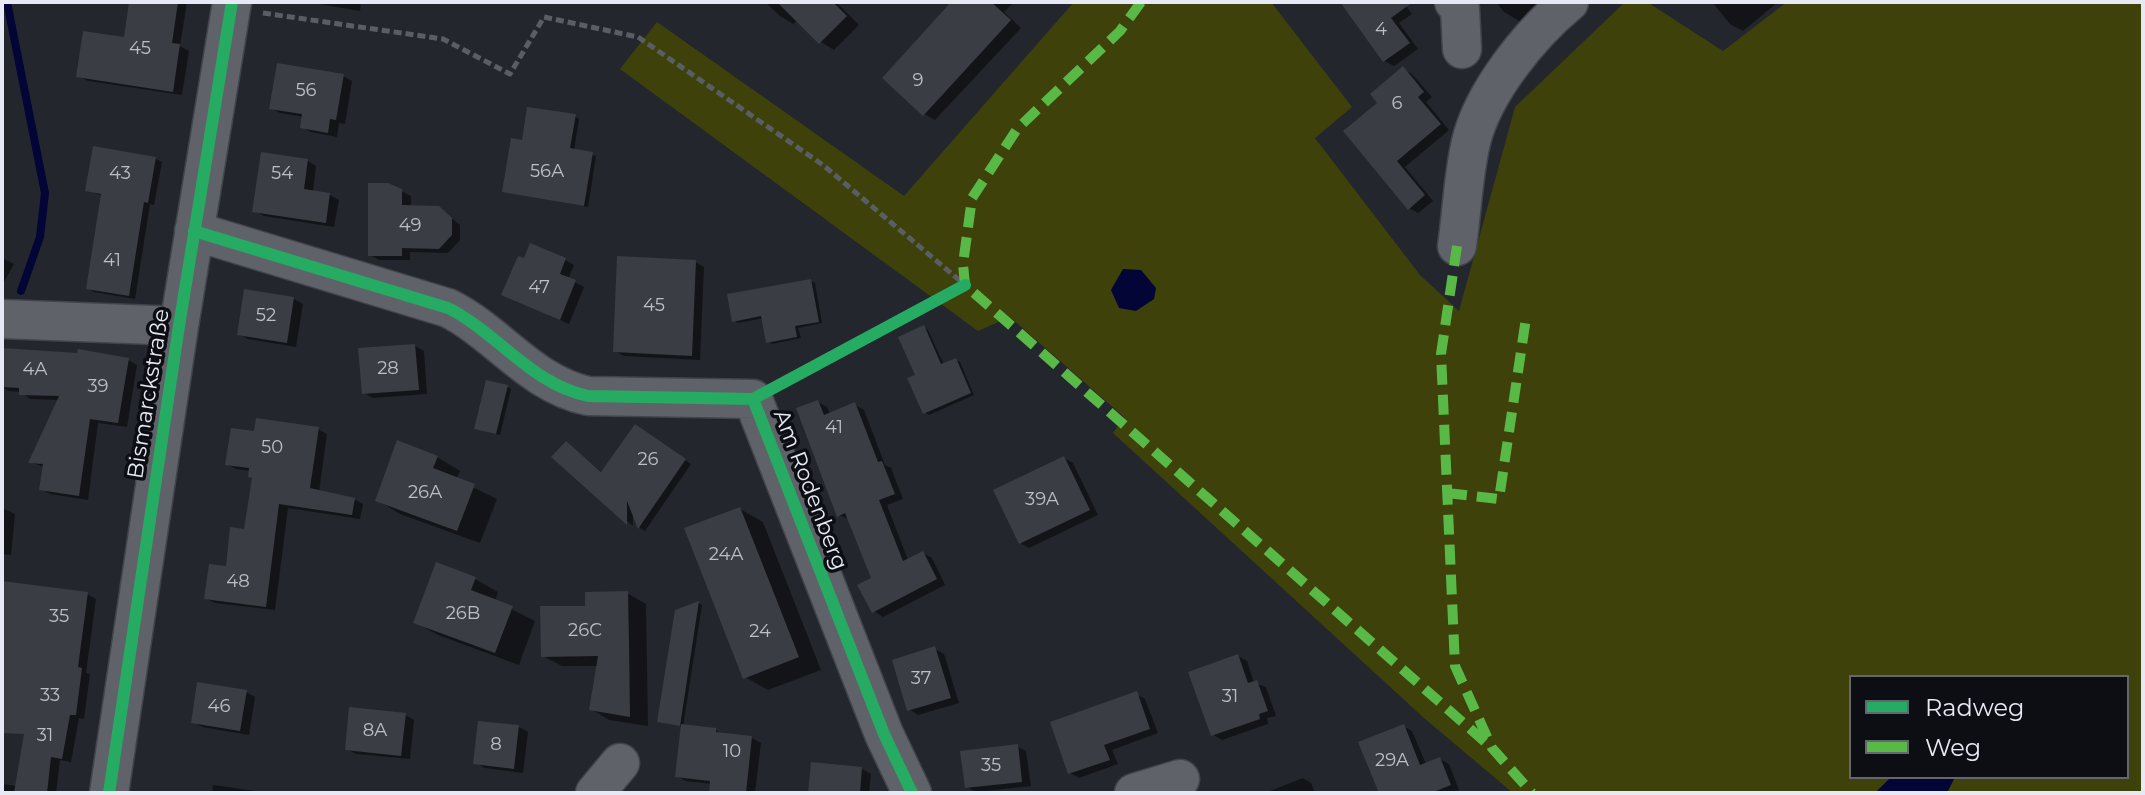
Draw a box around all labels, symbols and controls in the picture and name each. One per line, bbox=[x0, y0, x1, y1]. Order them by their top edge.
house number: 4 bbox=[1375, 19, 1387, 41]
house number: 45 bbox=[129, 38, 151, 60]
house number: 9 bbox=[913, 70, 923, 92]
house number: 56 bbox=[295, 80, 317, 102]
house number: 6 bbox=[1392, 93, 1402, 115]
house number: 56A bbox=[530, 161, 564, 183]
house number: 43 bbox=[109, 163, 131, 185]
house number: 54 bbox=[271, 163, 293, 185]
house number: 49 bbox=[399, 215, 421, 237]
house number: 41 bbox=[103, 250, 121, 272]
house number: 47 bbox=[528, 277, 550, 299]
house number: 45 bbox=[643, 295, 665, 317]
house number: 52 bbox=[256, 305, 276, 327]
street label: Bismarckstraße bbox=[123, 307, 175, 481]
house number: 28 bbox=[377, 358, 399, 380]
house number: 4A bbox=[23, 359, 47, 381]
house number: 39 bbox=[87, 376, 109, 398]
street label: Am Rodenberg bbox=[767, 406, 853, 574]
house number: 41 bbox=[825, 417, 843, 439]
house number: 50 bbox=[261, 437, 283, 459]
house number: 26 bbox=[637, 449, 659, 471]
house number: 26A bbox=[408, 482, 442, 504]
house number: 39A bbox=[1025, 489, 1059, 511]
house number: 24A bbox=[709, 544, 743, 566]
house number: 48 bbox=[226, 571, 250, 593]
house number: 26B bbox=[446, 603, 480, 625]
house number: 35 bbox=[49, 606, 69, 628]
house number: 26C bbox=[568, 620, 602, 642]
house number: 24 bbox=[749, 621, 771, 643]
house number: 37 bbox=[911, 668, 931, 690]
legend bbox=[1849, 675, 2129, 779]
house number: 33 bbox=[40, 685, 60, 707]
house number: 31 bbox=[1222, 686, 1238, 708]
text: Radweg bbox=[1925, 693, 2024, 722]
house number: 46 bbox=[208, 696, 230, 718]
house number: 8A bbox=[363, 720, 387, 742]
house number: 31 bbox=[37, 725, 53, 747]
text: Weg bbox=[1925, 733, 1981, 762]
house number: 8 bbox=[490, 734, 502, 756]
house number: 10 bbox=[723, 741, 741, 763]
house number: 29A bbox=[1375, 750, 1409, 772]
house number: 35 bbox=[981, 755, 1001, 777]

